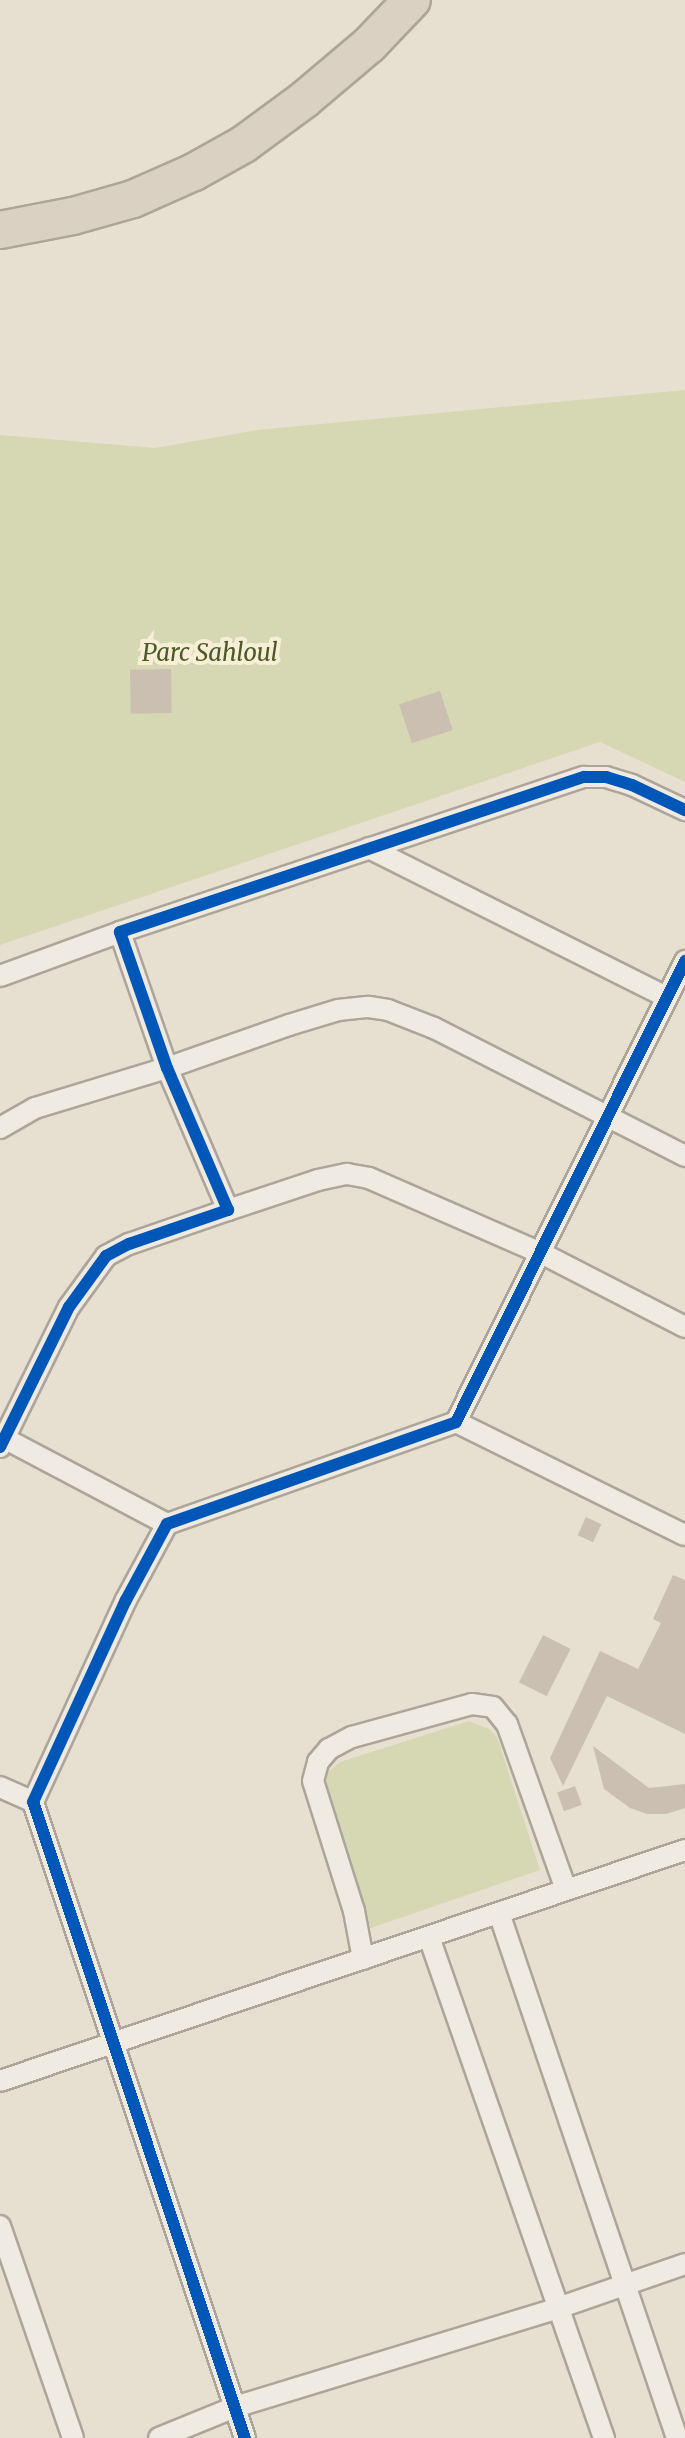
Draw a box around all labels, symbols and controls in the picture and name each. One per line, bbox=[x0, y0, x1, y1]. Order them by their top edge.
park label: Parc Sahloul bbox=[142, 639, 278, 667]

